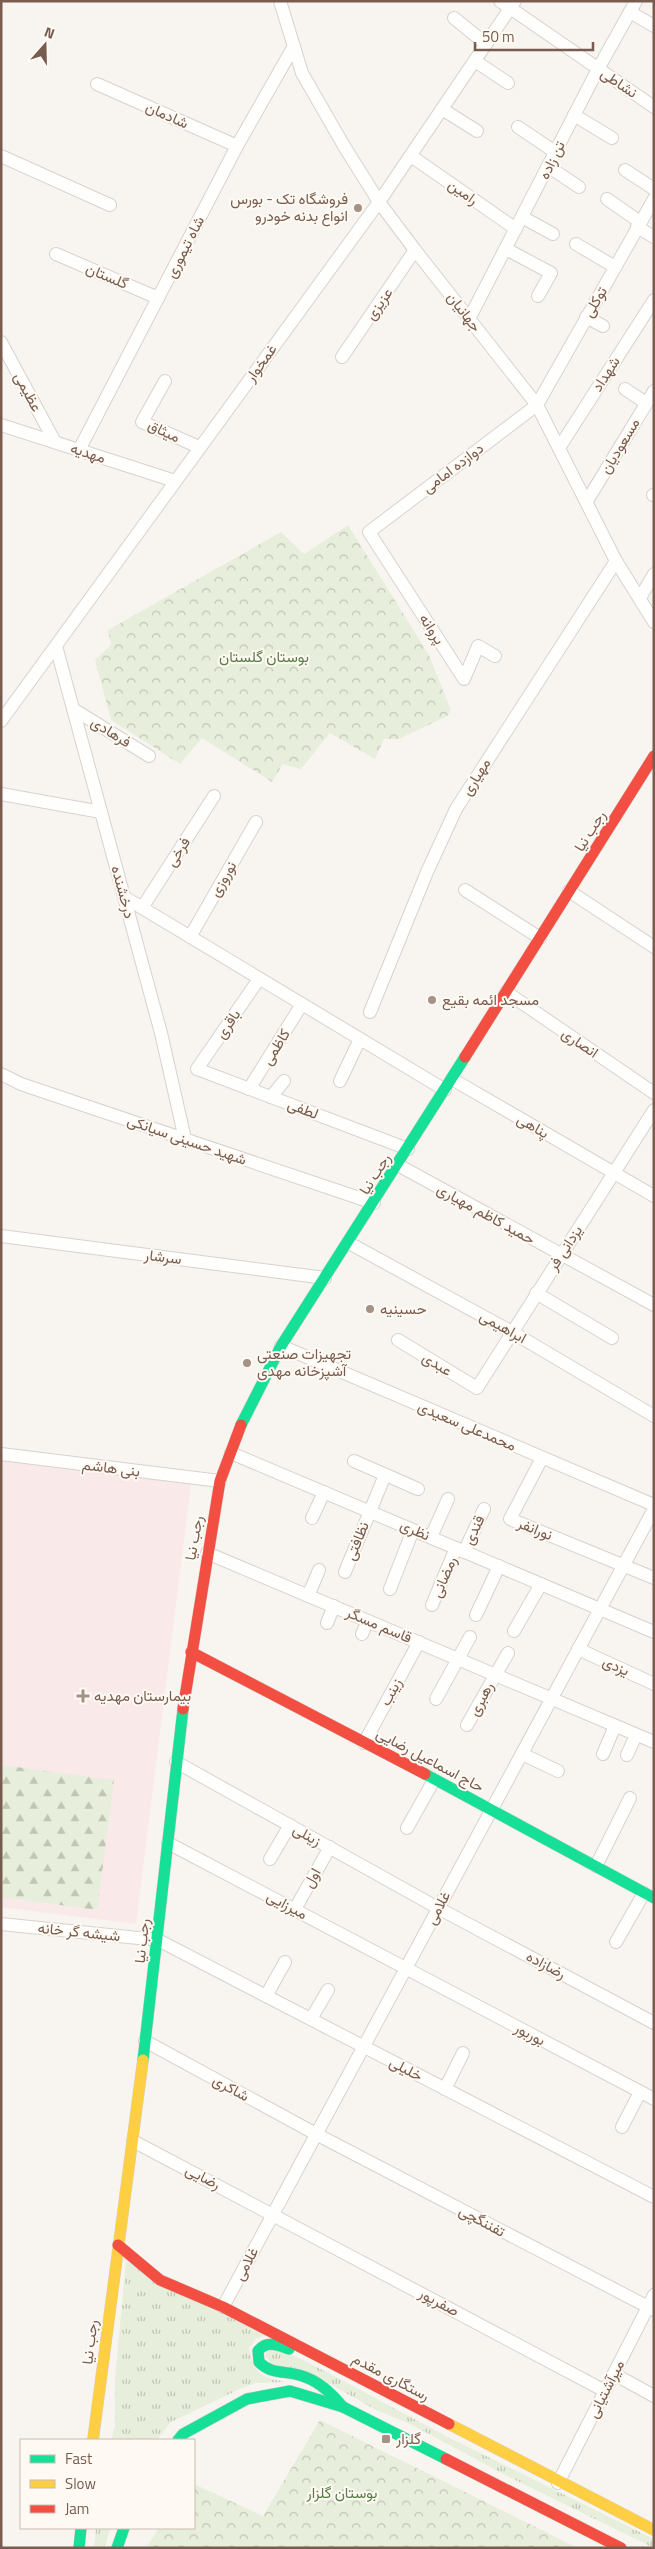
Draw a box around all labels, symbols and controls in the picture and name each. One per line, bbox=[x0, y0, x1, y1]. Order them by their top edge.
north arrow bbox=[20, 20, 70, 70]
scale bar bbox=[475, 20, 592, 52]
text: N bbox=[41, 21, 58, 44]
text: 50 m bbox=[482, 25, 515, 48]
street label: نشاطی bbox=[596, 62, 642, 103]
street label: شادمان bbox=[142, 95, 193, 134]
street label: تن زاده bbox=[532, 136, 571, 183]
street label: رامین bbox=[443, 173, 483, 210]
place label: فروشگاه تک - بورس انواع بدنه خودرو bbox=[230, 187, 348, 227]
marker: فروشگاه تک - بورس انواع بدنه خودرو bbox=[352, 202, 364, 214]
street label: شاه تیموری bbox=[159, 212, 210, 282]
street label: گلستان bbox=[82, 256, 132, 295]
street label: توکلی bbox=[576, 282, 613, 322]
street label: عزیزی bbox=[359, 283, 398, 325]
street label: جهانیان bbox=[441, 287, 487, 337]
street label: غمخوار bbox=[238, 339, 282, 387]
street label: شهداد bbox=[586, 351, 626, 396]
street label: عظیمی bbox=[8, 368, 49, 416]
street label: میثاق bbox=[144, 413, 184, 448]
street label: مسعودیان bbox=[594, 413, 645, 478]
street label: مهدیه bbox=[68, 436, 109, 469]
street label: دوازده امامی bbox=[417, 437, 488, 499]
street label: پروانه bbox=[414, 609, 451, 649]
park label: بوستان گلستان bbox=[219, 645, 309, 668]
street label: فرهادی bbox=[87, 710, 136, 753]
street label: مهیاری bbox=[455, 753, 496, 800]
street label: رجب نیا bbox=[568, 806, 611, 856]
street label: فرخی bbox=[159, 832, 196, 871]
street label: نوروزی bbox=[203, 856, 242, 901]
street label: درخشنده bbox=[105, 863, 142, 921]
place label: مسجد ائمه بقیع bbox=[442, 988, 539, 1011]
marker: مسجد ائمه بقیع bbox=[426, 994, 438, 1006]
street label: باقری bbox=[209, 1004, 246, 1043]
street label: انصاری bbox=[557, 1022, 603, 1063]
street label: کاظمی bbox=[256, 1024, 296, 1069]
street label: لطفی bbox=[284, 1092, 322, 1125]
street label: پناهی bbox=[513, 1107, 554, 1144]
street label: شهید حسینی سیانکی bbox=[124, 1108, 250, 1171]
street label: رجب نیا bbox=[353, 1149, 396, 1199]
street label: حمید کاظم مهیاری bbox=[433, 1177, 540, 1250]
street label: یزدانی فر bbox=[541, 1220, 588, 1276]
street label: سرشار bbox=[142, 1243, 183, 1270]
place label: حسینیه bbox=[380, 1297, 426, 1320]
marker: حسینیه bbox=[364, 1303, 376, 1315]
street label: ابراهیمی bbox=[476, 1304, 531, 1349]
place label: تجهیزات صنعتی آشپزخانه مهدی bbox=[257, 1342, 352, 1382]
street label: عبدی bbox=[418, 1346, 457, 1382]
marker: تجهیزات صنعتی آشپزخانه مهدی bbox=[241, 1357, 253, 1369]
street label: محمدعلی سعیدی bbox=[414, 1394, 520, 1457]
street label: بنی هاشم bbox=[81, 1453, 141, 1482]
street label: قندی bbox=[457, 1511, 490, 1548]
street label: نورانفر bbox=[513, 1511, 556, 1546]
street label: نظری bbox=[397, 1513, 434, 1546]
street label: رجب نیا bbox=[178, 1514, 209, 1562]
street label: نظافتی bbox=[338, 1518, 375, 1564]
street label: رمضانی bbox=[425, 1553, 462, 1601]
street label: قاسم مسگر bbox=[342, 1600, 416, 1649]
street label: یزدی bbox=[599, 1649, 633, 1682]
street label: زینب bbox=[374, 1674, 408, 1710]
street label: رهبری bbox=[462, 1677, 499, 1720]
place label: بیمارستان مهدیه bbox=[94, 1684, 191, 1707]
marker: بیمارستان مهدیه bbox=[76, 1689, 90, 1703]
street label: حاج اسماعیل رضایی bbox=[372, 1721, 488, 1798]
street label: زینلی bbox=[289, 1817, 326, 1852]
street label: اول bbox=[297, 1864, 326, 1892]
street label: میرزایی bbox=[263, 1884, 312, 1925]
street label: غلامی bbox=[419, 1887, 456, 1929]
street label: شیشه گر خانه bbox=[37, 1916, 122, 1947]
street label: رجب نیا bbox=[128, 1917, 155, 1964]
street label: رضازاده bbox=[522, 1945, 570, 1985]
street label: بوربور bbox=[510, 2015, 550, 2051]
street label: خلیلی bbox=[385, 2050, 427, 2087]
street label: شاکری bbox=[209, 2068, 254, 2107]
street label: رضایی bbox=[182, 2158, 225, 2195]
street label: تفننگچی bbox=[455, 2199, 510, 2243]
street label: غلامی bbox=[227, 2243, 264, 2285]
street label: صفرپور bbox=[414, 2281, 464, 2322]
street label: رجب نیا bbox=[75, 2318, 104, 2366]
street label: رستگاری مقدم bbox=[349, 2347, 434, 2407]
street label: میرآشتیانی bbox=[581, 2356, 630, 2422]
place label: گلزار bbox=[395, 2427, 421, 2450]
marker: گلزار bbox=[380, 2433, 392, 2445]
legend bbox=[20, 2439, 195, 2529]
text: Fast bbox=[65, 2447, 93, 2470]
text: Slow bbox=[65, 2472, 96, 2495]
park label: بوستان گلزار bbox=[306, 2481, 377, 2504]
text: Jam bbox=[65, 2497, 89, 2520]

